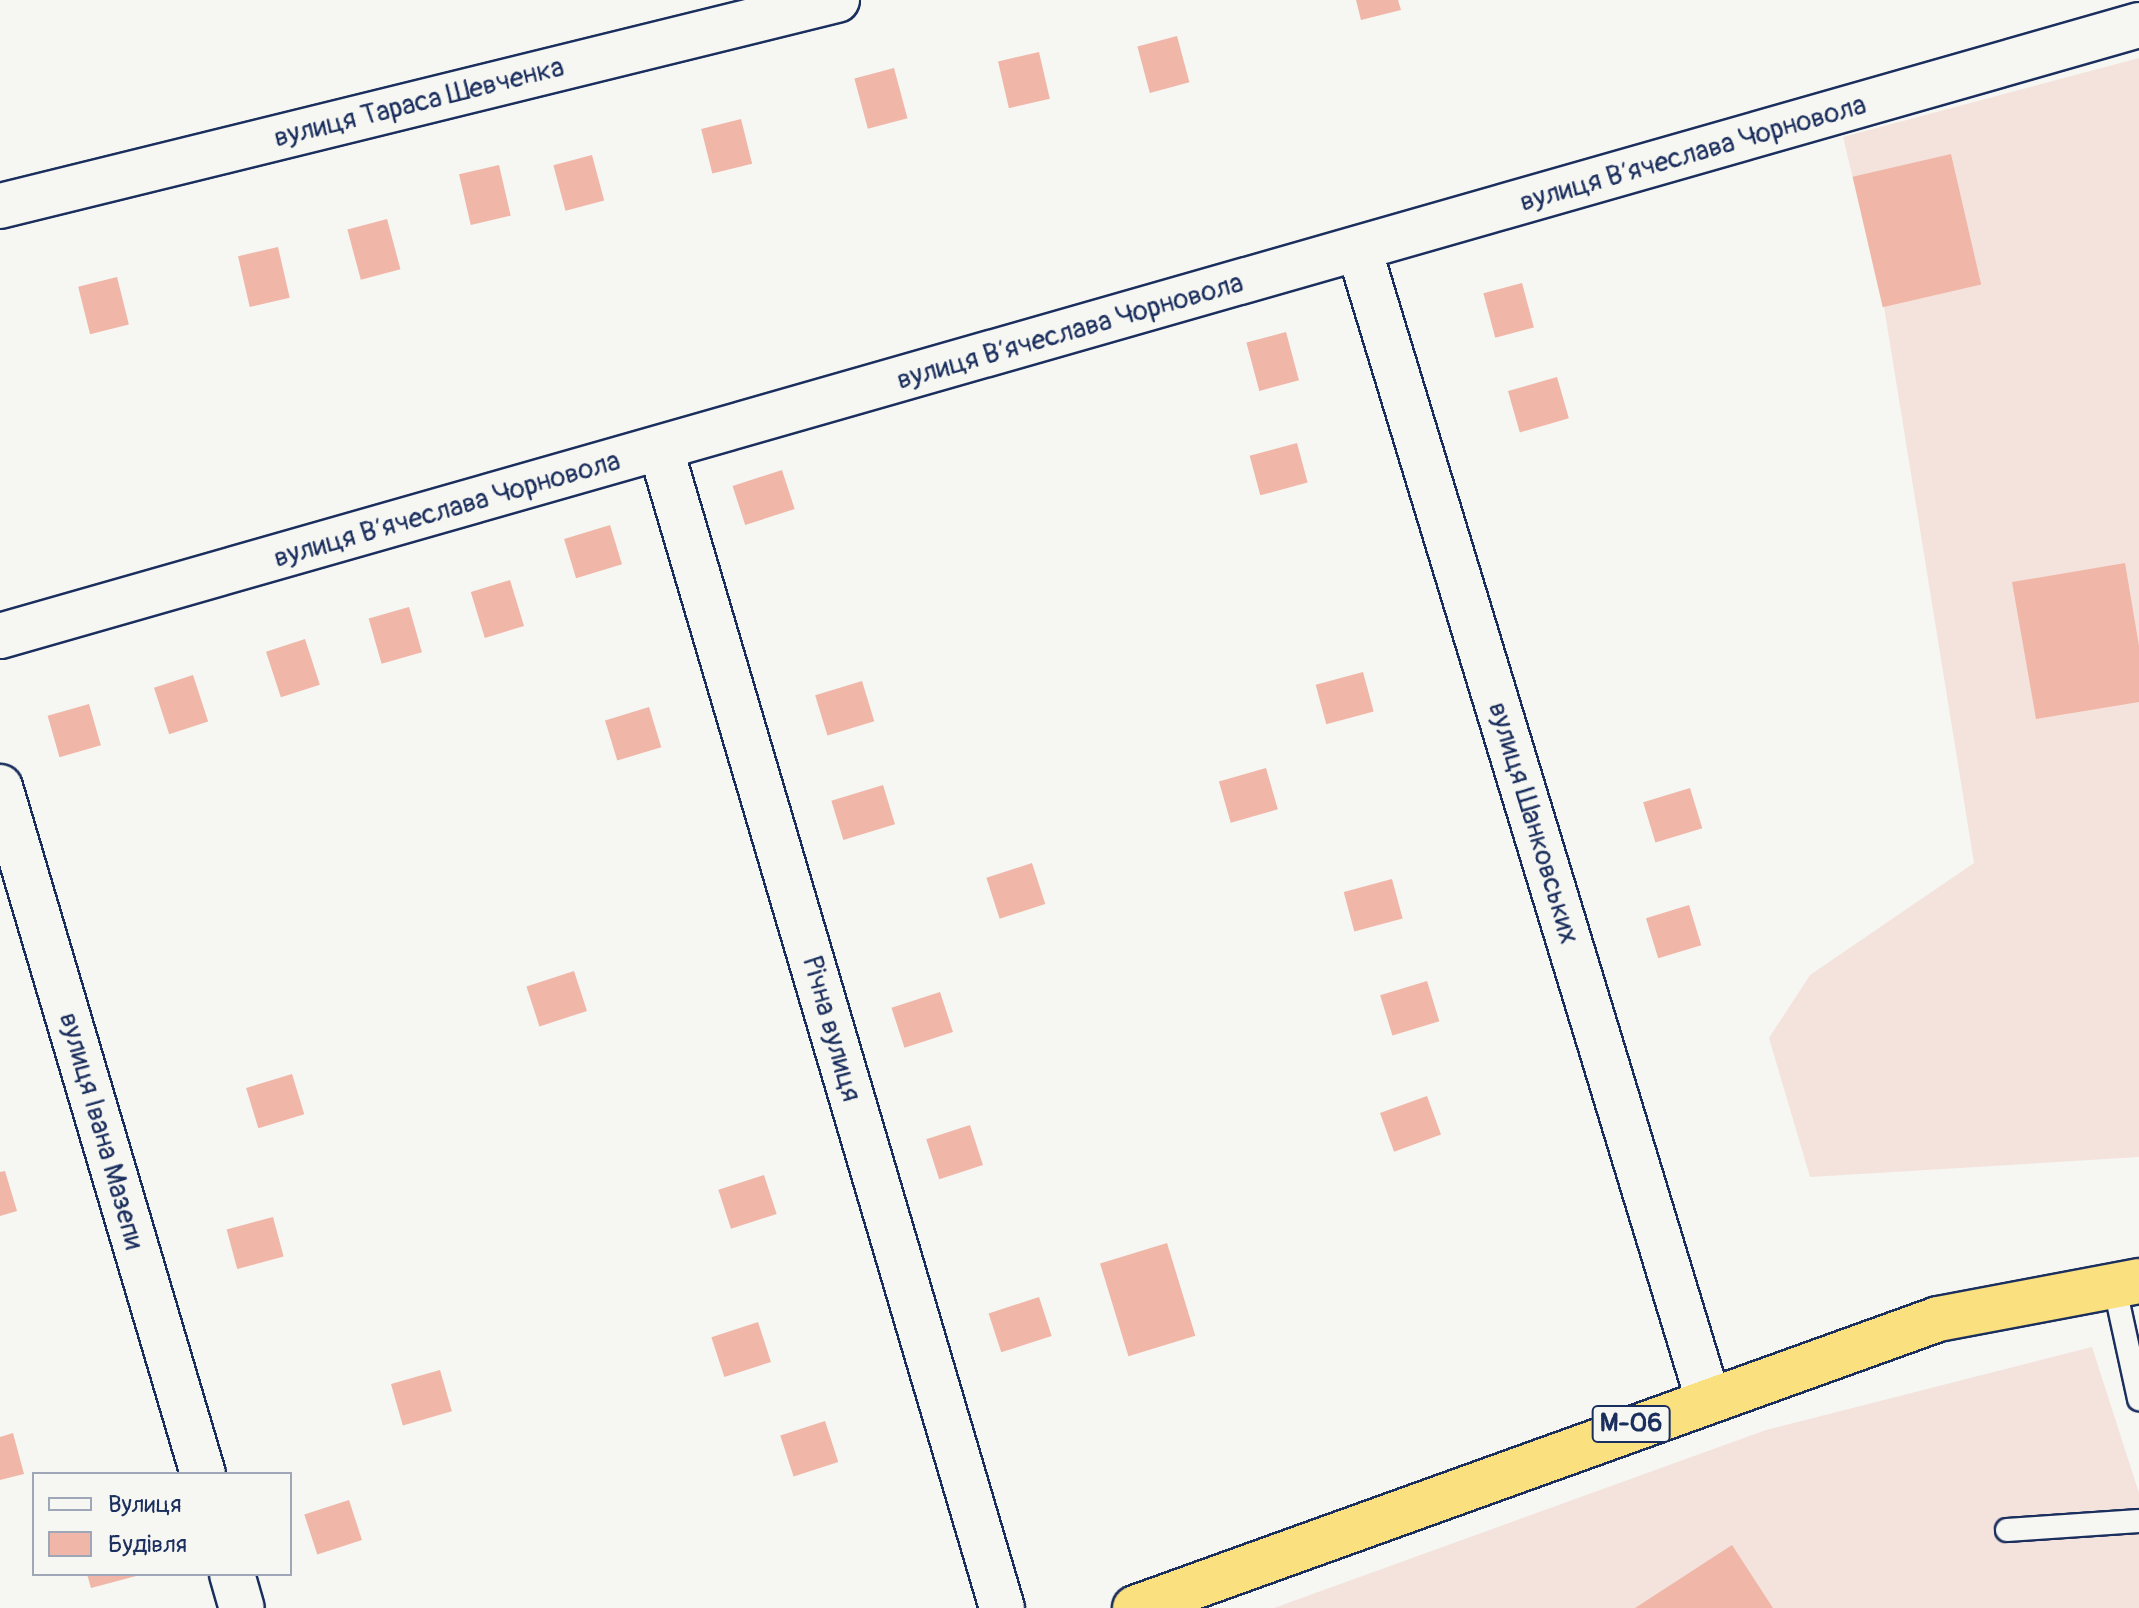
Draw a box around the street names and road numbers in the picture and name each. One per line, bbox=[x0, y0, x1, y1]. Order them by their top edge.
street label: вулиця Тараса Шевченка bbox=[271, 51, 567, 155]
street label: вулиця Вʼячеслава Чорновола bbox=[1516, 88, 1870, 220]
street label: вулиця Вʼячеслава Чорновола bbox=[893, 266, 1247, 398]
street label: вулиця Вʼячеслава Чорновола bbox=[270, 444, 624, 576]
street label: вулиця Шанковських bbox=[1480, 698, 1586, 948]
street label: Річна вулиця bbox=[794, 952, 868, 1106]
street label: вулиця Івана Мазепи bbox=[51, 1009, 151, 1253]
road number: М-06 bbox=[1591, 1402, 1671, 1446]

